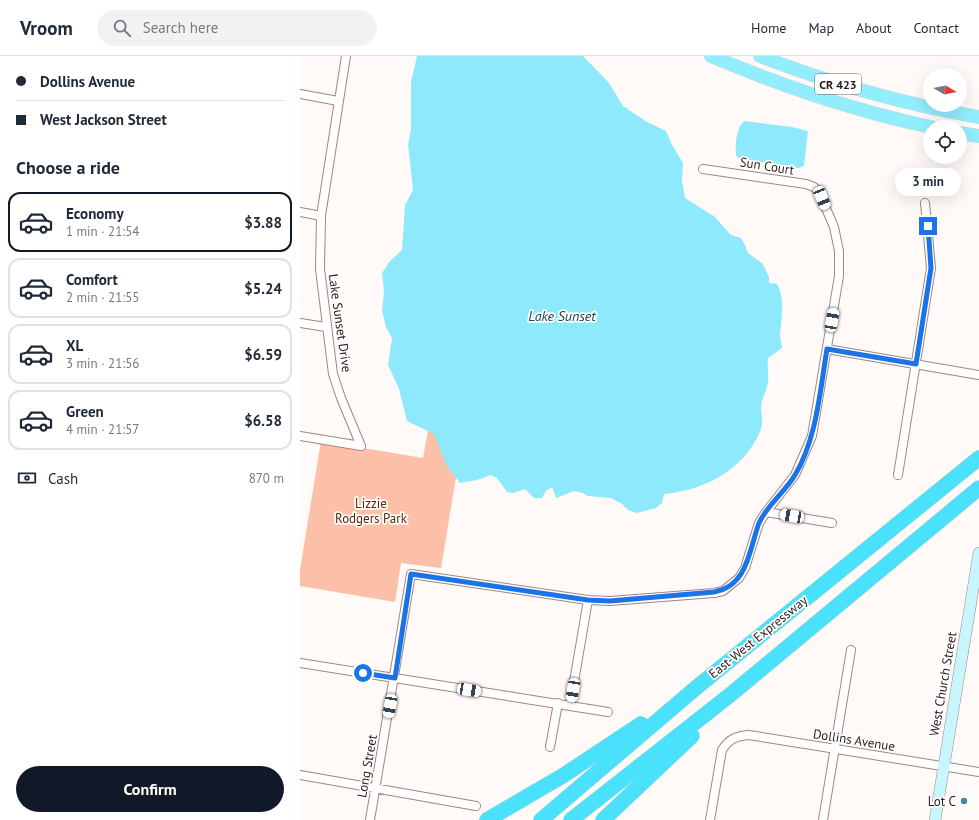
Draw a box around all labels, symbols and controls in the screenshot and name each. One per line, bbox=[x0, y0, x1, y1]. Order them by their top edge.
search box bbox=[97, 10, 377, 46]
text: Vroom bbox=[20, 16, 73, 40]
icon: search bbox=[111, 17, 133, 39]
text: Search here bbox=[143, 18, 218, 37]
text: Home bbox=[751, 19, 786, 37]
text: Map bbox=[808, 19, 834, 37]
text: About bbox=[856, 19, 892, 37]
text: Contact bbox=[914, 19, 959, 37]
north arrow bbox=[923, 68, 967, 112]
map controls bbox=[923, 68, 967, 164]
text: Dollins Avenue bbox=[40, 72, 135, 91]
road number: CR 423 bbox=[815, 74, 861, 94]
text: West Jackson Street bbox=[40, 110, 167, 129]
button: locate bbox=[923, 120, 967, 164]
street label: Sun Court bbox=[739, 153, 796, 179]
text: Choose a ride bbox=[16, 156, 120, 179]
callout: 3 min bbox=[895, 168, 961, 196]
text: 3 min bbox=[912, 173, 944, 190]
car bbox=[812, 185, 832, 211]
icon: car bbox=[18, 204, 54, 240]
text: Economy bbox=[66, 204, 124, 223]
text: $3.88 bbox=[244, 213, 282, 232]
route end bbox=[919, 217, 937, 235]
text: 1 min · 21:54 bbox=[66, 223, 139, 240]
icon: car bbox=[18, 270, 54, 306]
text: Comfort bbox=[66, 270, 118, 289]
street label: Lake Sunset Drive bbox=[325, 273, 355, 373]
text: $5.24 bbox=[244, 279, 282, 298]
text: 2 min · 21:55 bbox=[66, 289, 139, 306]
water label: Lake Sunset bbox=[528, 307, 596, 325]
car bbox=[824, 307, 840, 333]
icon: car bbox=[18, 336, 54, 372]
text: XL bbox=[66, 336, 83, 355]
text: $6.59 bbox=[244, 345, 282, 364]
text: 3 min · 21:56 bbox=[66, 355, 139, 372]
icon: car bbox=[18, 402, 54, 438]
text: Green bbox=[66, 402, 104, 421]
text: $6.58 bbox=[244, 411, 282, 430]
text: 4 min · 21:57 bbox=[66, 421, 139, 438]
icon: cash bbox=[16, 467, 38, 489]
text: Cash bbox=[48, 469, 78, 488]
text: 870 m bbox=[249, 470, 284, 487]
park label: Lizzie Rodgers Park bbox=[335, 495, 408, 527]
car bbox=[779, 508, 805, 524]
street label: East-West Expressway bbox=[705, 592, 811, 682]
street label: West Church Street bbox=[925, 630, 961, 738]
route start bbox=[354, 664, 372, 682]
car bbox=[565, 677, 581, 703]
car bbox=[456, 682, 482, 698]
car bbox=[382, 693, 398, 719]
street label: Dollins Avenue bbox=[812, 725, 896, 755]
street label: Long Street bbox=[353, 733, 381, 799]
button: Confirm bbox=[16, 766, 284, 812]
place label: Lot C bbox=[928, 793, 956, 810]
marker: Lot C bbox=[959, 796, 969, 806]

